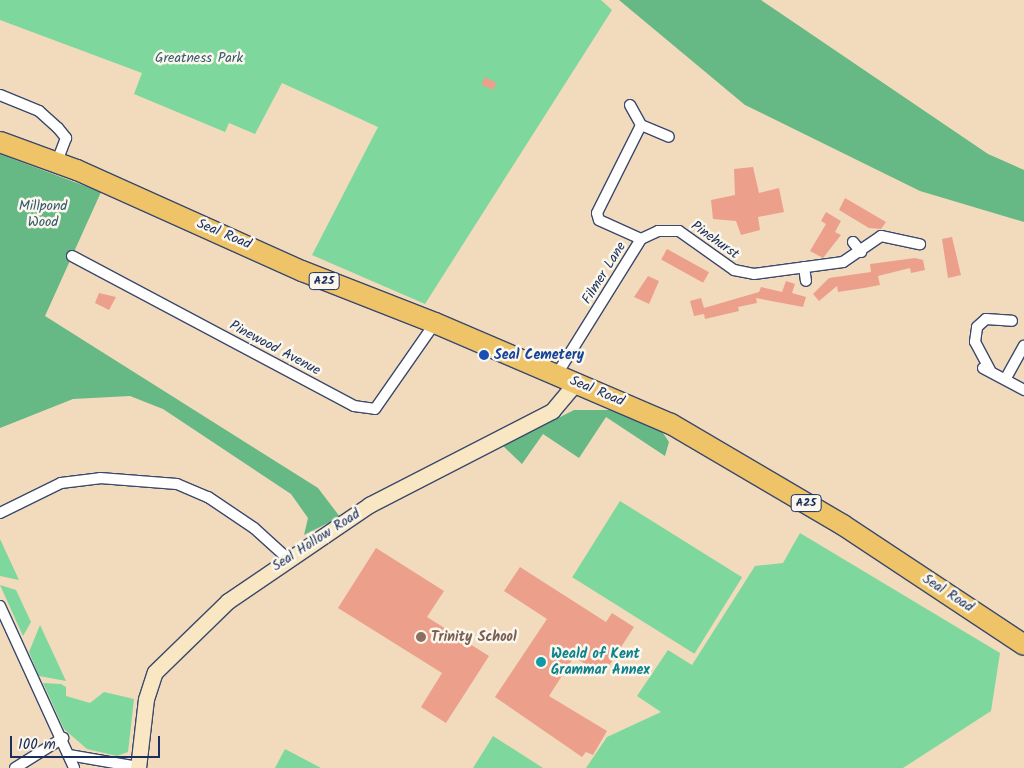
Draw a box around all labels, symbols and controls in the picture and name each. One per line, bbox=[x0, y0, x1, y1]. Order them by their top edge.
park label: Greatness Park bbox=[155, 50, 243, 66]
park label: Millpond Wood bbox=[19, 198, 67, 230]
street label: Seal Road bbox=[194, 215, 254, 253]
street label: Pinehurst bbox=[688, 217, 742, 263]
street label: Filmer Lane bbox=[578, 239, 630, 307]
road number: A25 bbox=[308, 272, 340, 290]
street label: Pinewood Avenue bbox=[227, 317, 323, 379]
place label: Seal Cemetery bbox=[494, 347, 584, 363]
marker: Seal Cemetery bbox=[478, 349, 490, 361]
street label: Seal Road bbox=[567, 372, 627, 410]
road number: A25 bbox=[790, 493, 822, 512]
street label: Seal Hollow Road bbox=[269, 505, 363, 575]
street label: Seal Road bbox=[919, 570, 977, 616]
place label: Trinity School bbox=[431, 629, 517, 645]
marker: Trinity School bbox=[415, 631, 427, 643]
place label: Weald of Kent Grammar Annex bbox=[551, 646, 650, 679]
marker: Weald of Kent Grammar Annex bbox=[535, 656, 547, 668]
scale bar bbox=[12, 726, 162, 758]
text: 100 m bbox=[18, 733, 56, 757]

